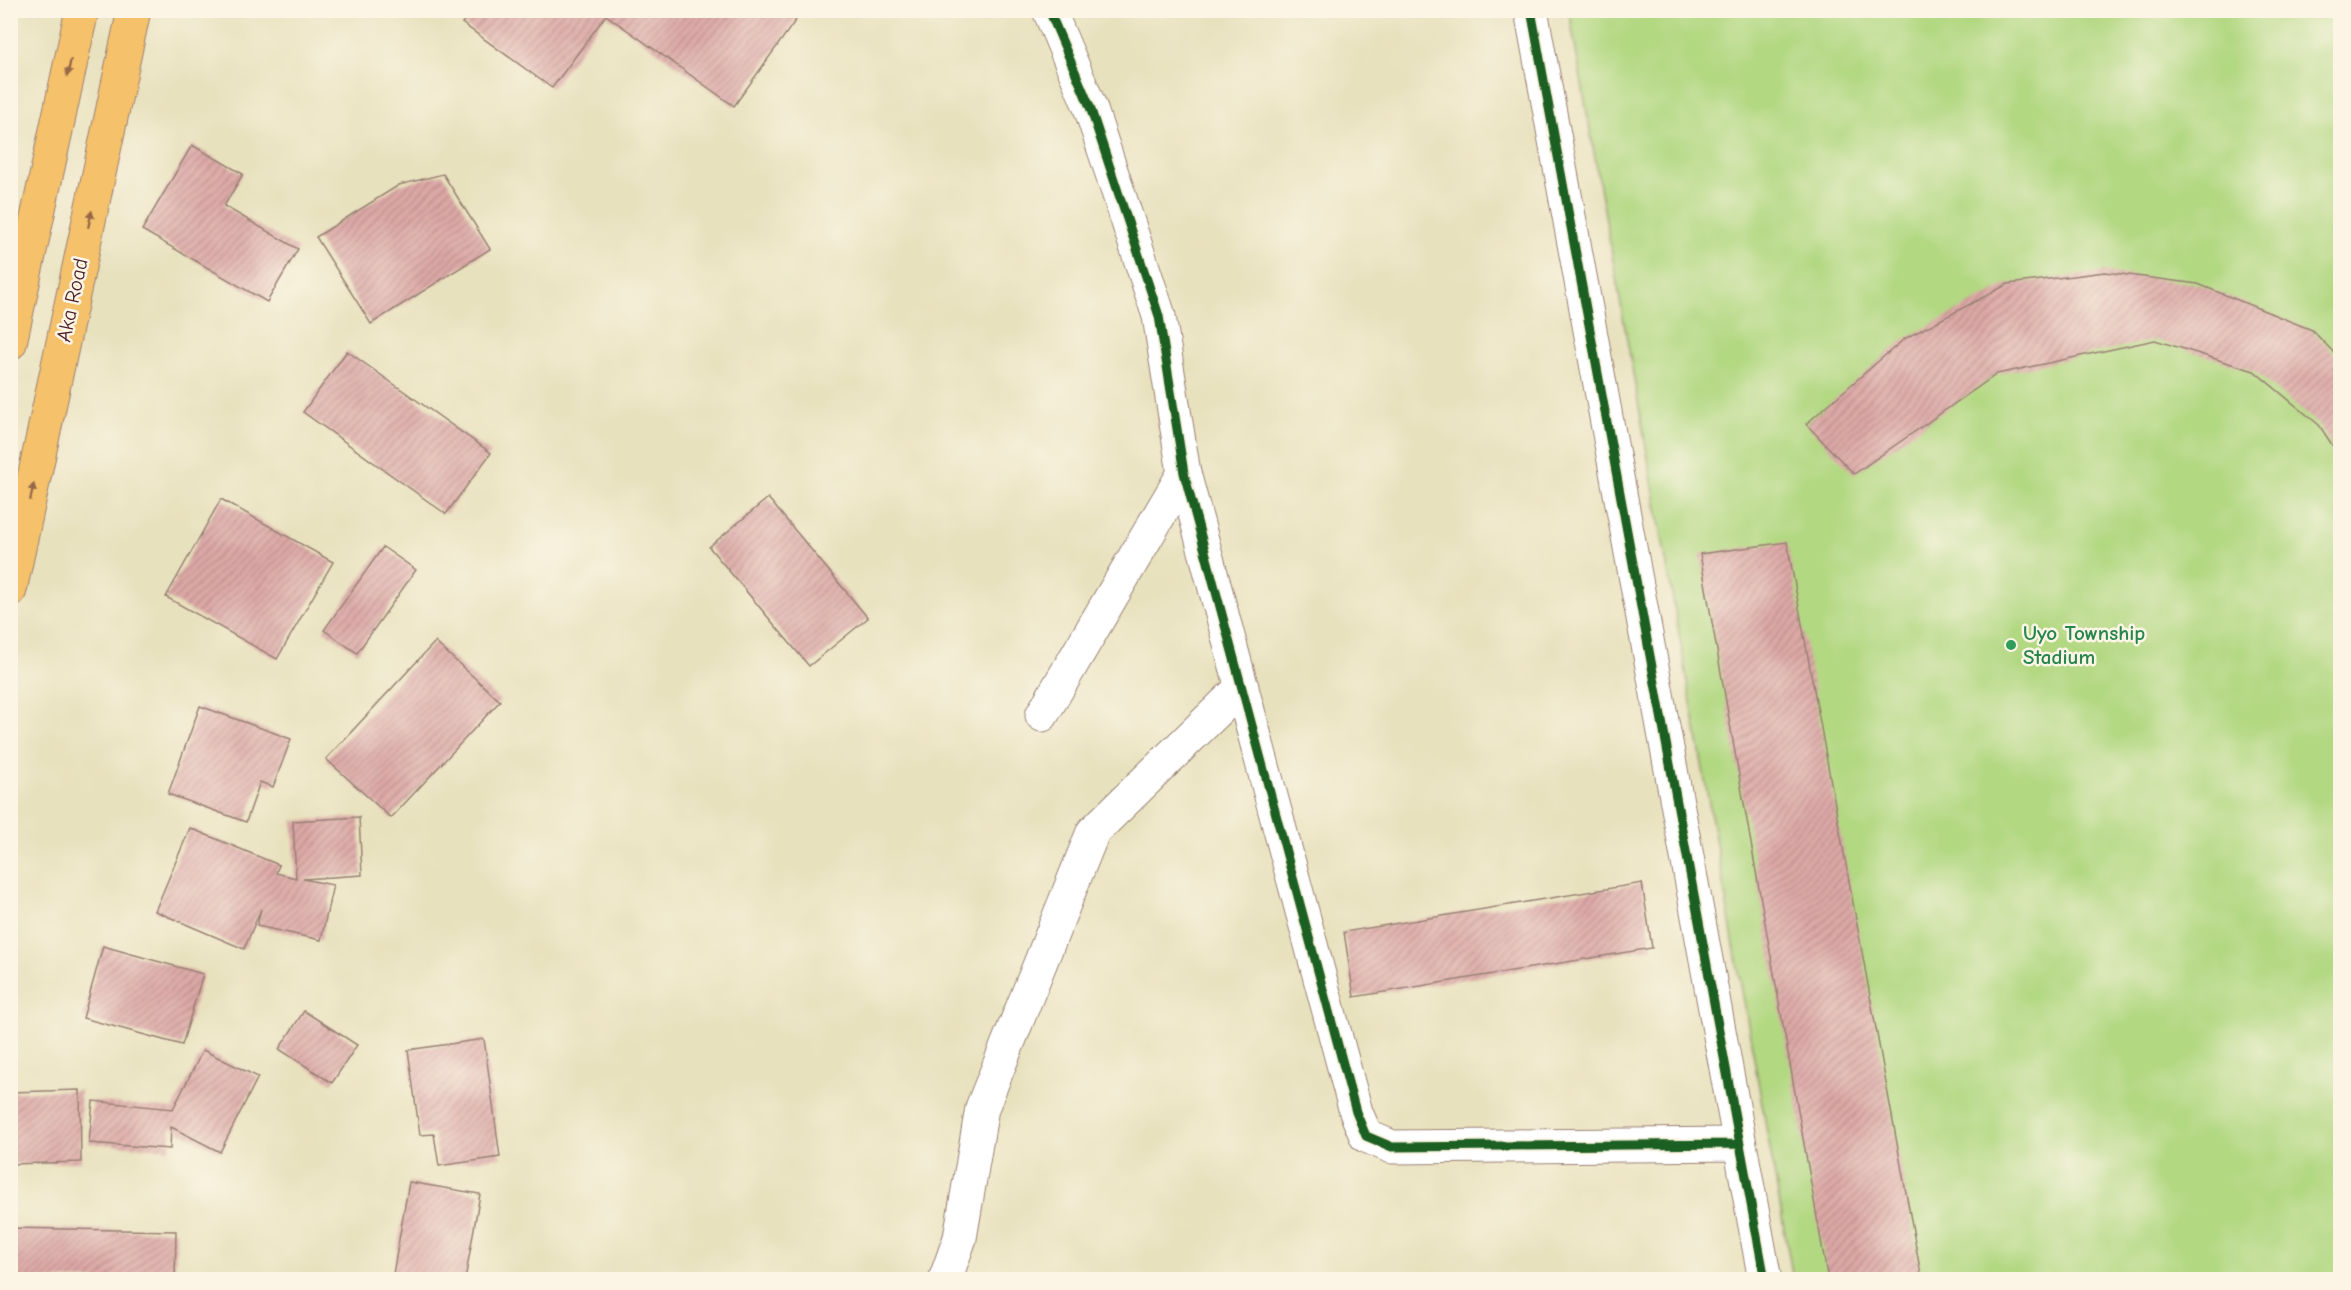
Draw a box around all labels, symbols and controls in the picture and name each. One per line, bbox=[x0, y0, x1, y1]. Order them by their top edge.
one-way arrow bbox=[64, 58, 74, 77]
one-way arrow bbox=[86, 209, 95, 228]
street label: Aka Road bbox=[51, 256, 93, 344]
one-way arrow bbox=[27, 483, 37, 501]
place label: Uyo Township Stadium bbox=[2023, 621, 2145, 669]
marker: Uyo Township Stadium bbox=[2004, 638, 2018, 652]

